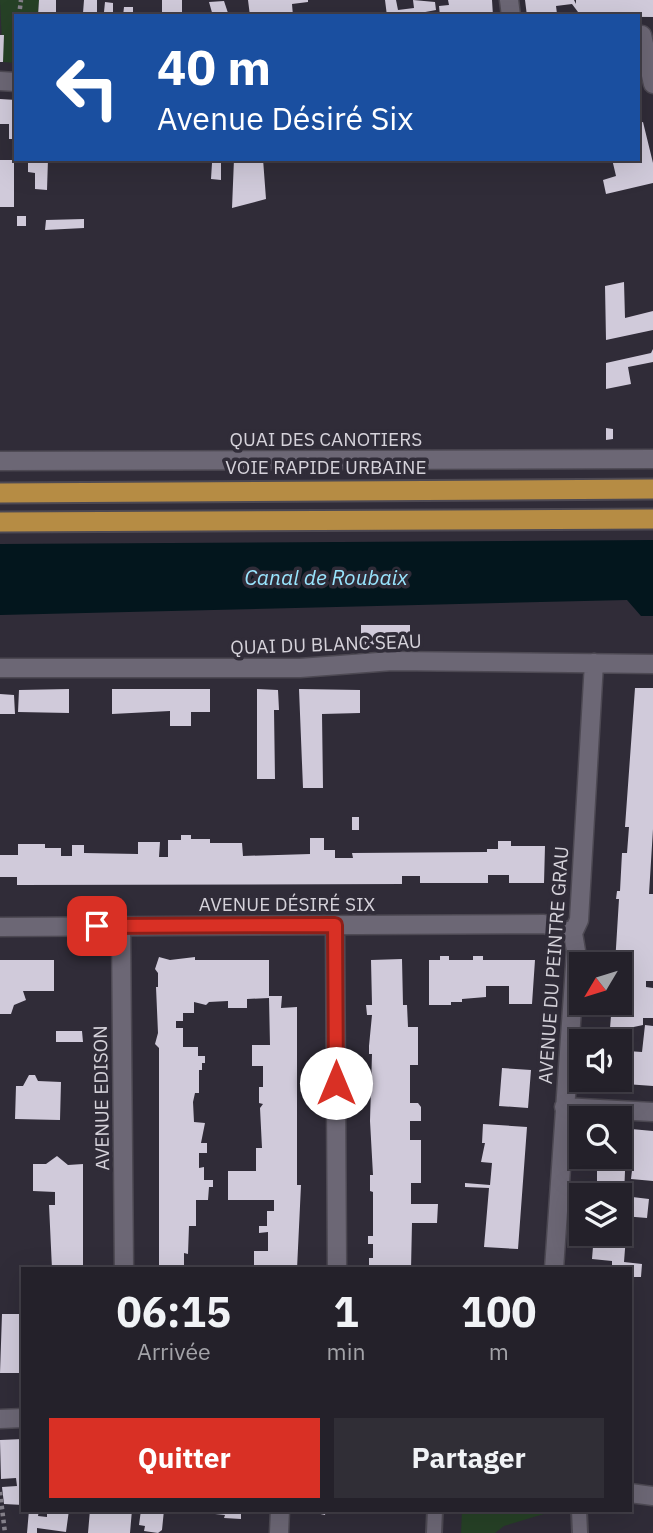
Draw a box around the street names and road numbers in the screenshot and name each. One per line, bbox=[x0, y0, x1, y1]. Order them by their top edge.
street label: QUAI DES CANOTIERS bbox=[230, 427, 422, 451]
street label: VOIE RAPIDE URBAINE bbox=[225, 455, 427, 479]
street label: QUAI DU BLANC SEAU bbox=[230, 629, 422, 659]
street label: AVENUE DU PEINTRE GRAU bbox=[533, 845, 573, 1085]
street label: AVENUE DÉSIRÉ SIX bbox=[199, 892, 376, 916]
street label: AVENUE EDISON bbox=[88, 1025, 114, 1171]

